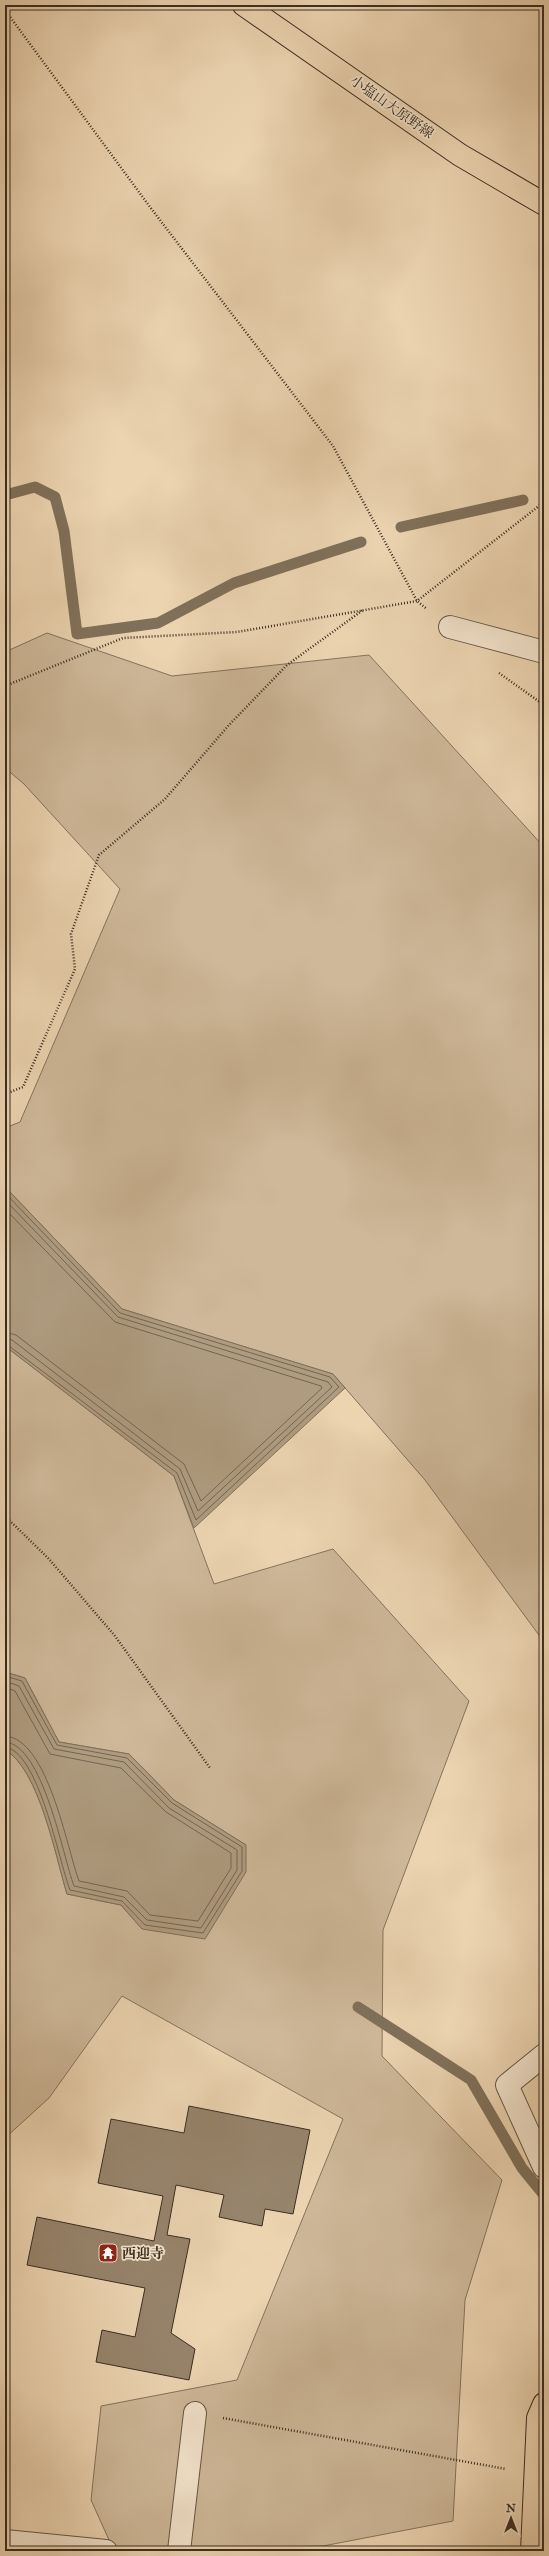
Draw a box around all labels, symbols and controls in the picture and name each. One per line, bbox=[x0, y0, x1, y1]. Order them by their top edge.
street label: 小塩山大原野線 bbox=[347, 72, 437, 142]
temple icon: 西迎寺 bbox=[97, 2242, 119, 2264]
place label: 西迎寺 bbox=[122, 2245, 164, 2262]
north arrow bbox=[491, 2498, 531, 2538]
text: N bbox=[505, 2502, 517, 2515]

